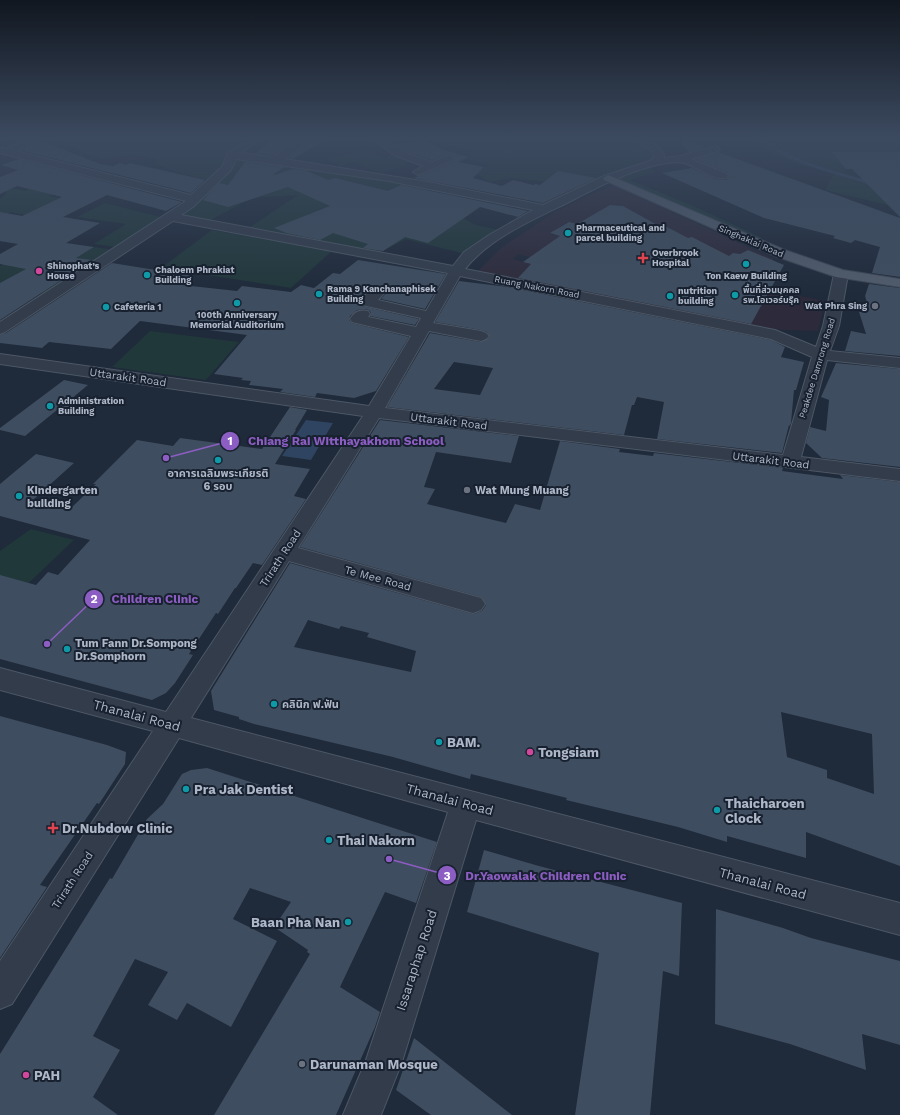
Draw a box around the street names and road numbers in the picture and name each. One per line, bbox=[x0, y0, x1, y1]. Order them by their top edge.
street label: Singhaklai Road bbox=[717, 223, 785, 259]
street label: Ruang Nakorn Road bbox=[494, 274, 580, 300]
street label: Peakdee Damrong Road bbox=[797, 317, 837, 419]
street label: Uttarakit Road bbox=[89, 366, 167, 389]
street label: Uttarakit Road bbox=[410, 410, 488, 433]
street label: Uttarakit Road bbox=[732, 449, 810, 472]
street label: Trirath Road bbox=[257, 527, 304, 589]
street label: Te Mee Road bbox=[343, 563, 412, 594]
street label: Thanalai Road bbox=[92, 697, 182, 734]
street label: Thanalai Road bbox=[405, 781, 495, 818]
street label: Trirath Road bbox=[49, 849, 96, 911]
street label: Thanalai Road bbox=[718, 865, 808, 902]
street label: Issaraphap Road bbox=[393, 908, 440, 1012]

